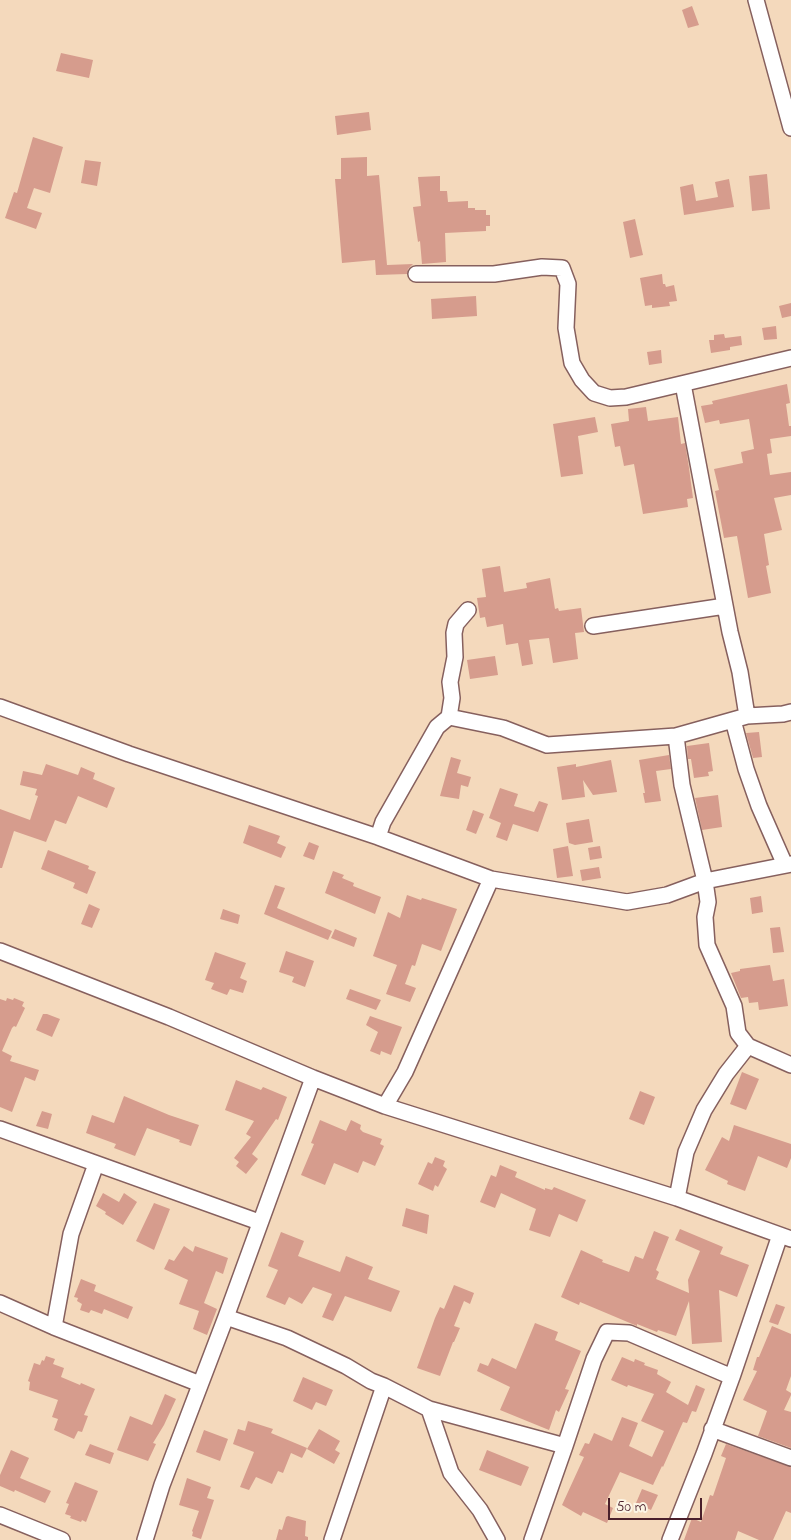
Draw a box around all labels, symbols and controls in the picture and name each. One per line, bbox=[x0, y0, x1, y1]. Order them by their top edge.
scale bar bbox=[611, 1488, 705, 1520]
text: 50 m bbox=[616, 1496, 646, 1518]

